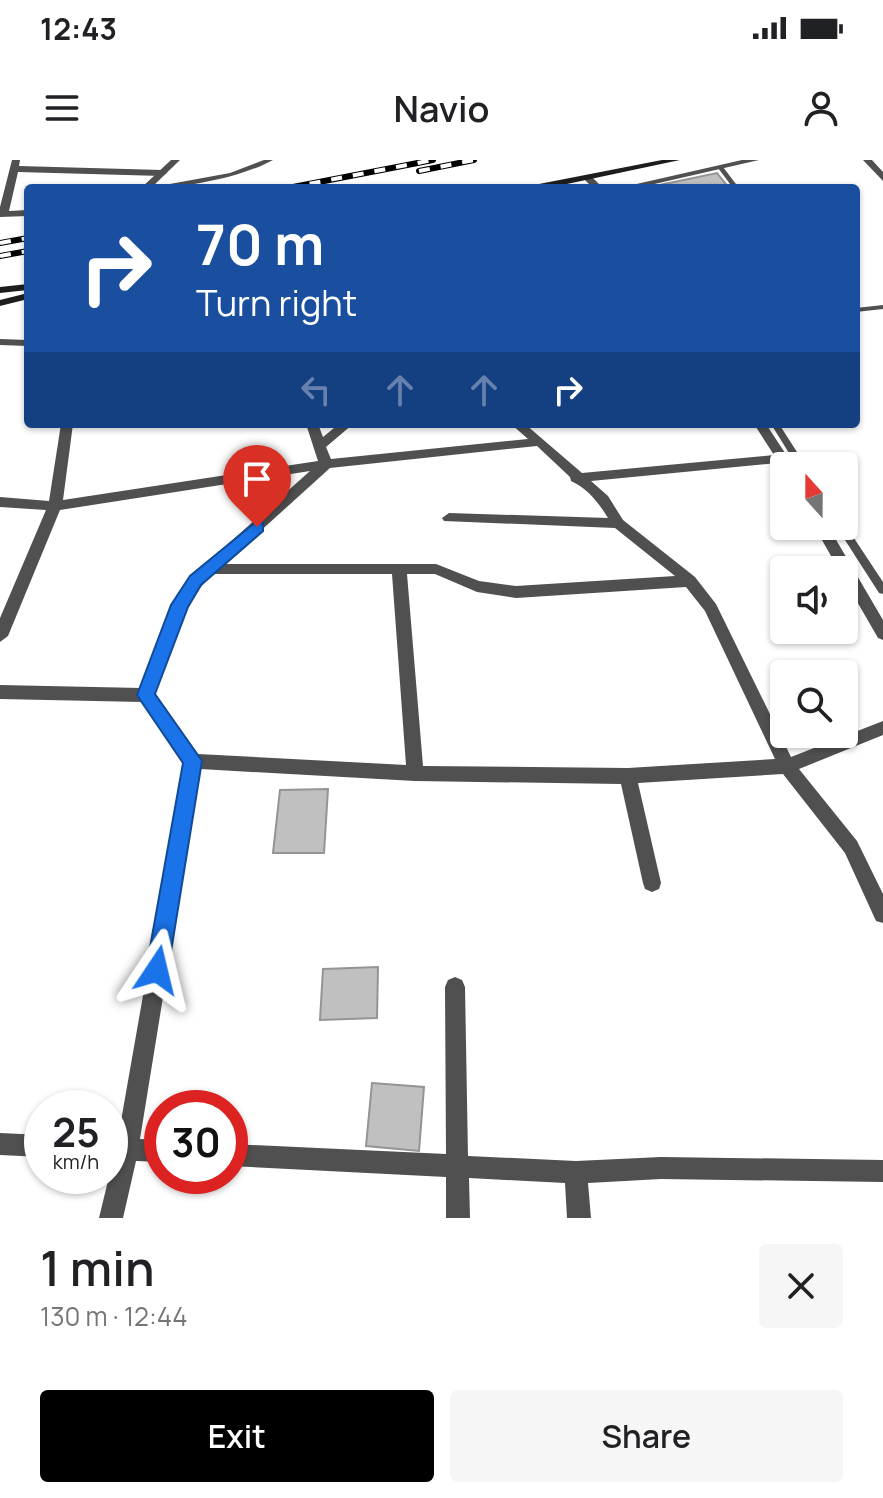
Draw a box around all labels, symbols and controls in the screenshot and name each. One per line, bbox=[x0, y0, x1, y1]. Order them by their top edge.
text: 12:43 bbox=[40, 8, 117, 49]
text: Navio bbox=[393, 84, 490, 133]
icon: menu bbox=[40, 86, 84, 130]
icon: person bbox=[799, 86, 843, 130]
text: 70 m bbox=[196, 205, 324, 282]
icon: right bbox=[64, 216, 168, 320]
text: Turn right bbox=[196, 278, 357, 327]
icon: left bbox=[294, 368, 338, 412]
icon: ahead bbox=[378, 368, 422, 412]
icon: ahead bbox=[462, 368, 506, 412]
icon: right bbox=[546, 368, 590, 412]
pin bbox=[223, 445, 291, 527]
north arrow bbox=[770, 452, 858, 540]
map controls bbox=[770, 452, 858, 748]
icon: arrive bbox=[235, 457, 279, 501]
button: sound bbox=[770, 556, 858, 644]
button: search bbox=[770, 660, 858, 748]
position arrow bbox=[115, 928, 199, 1012]
speed limit sign: 30 bbox=[144, 1090, 248, 1194]
text: 25 bbox=[52, 1104, 100, 1159]
text: km/h bbox=[53, 1148, 99, 1175]
text: 1 min bbox=[40, 1235, 154, 1300]
button: close bbox=[759, 1244, 843, 1328]
text: 130 m · 12:44 bbox=[40, 1298, 188, 1334]
button: Exit bbox=[40, 1390, 434, 1482]
button: Share bbox=[450, 1390, 843, 1482]

